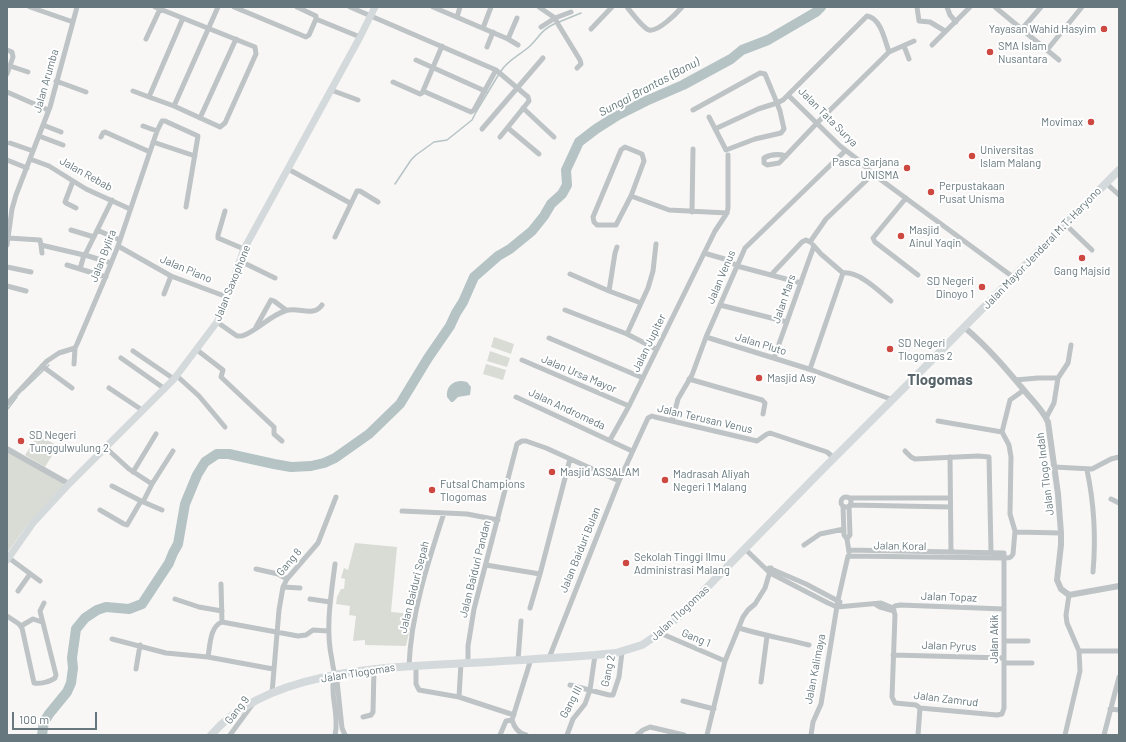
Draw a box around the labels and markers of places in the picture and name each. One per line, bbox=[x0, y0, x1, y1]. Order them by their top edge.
place label: Yayasan Wahid Hasyim bbox=[989, 22, 1096, 36]
marker: Yayasan Wahid Hasyim bbox=[1099, 24, 1109, 34]
place label: SMA Islam Nusantara bbox=[998, 39, 1047, 65]
marker: SMA Islam Nusantara bbox=[985, 47, 995, 57]
place label: Movimax bbox=[1041, 115, 1083, 129]
marker: Movimax bbox=[1086, 117, 1096, 127]
place label: Universitas Islam Malang bbox=[980, 143, 1041, 169]
marker: Universitas Islam Malang bbox=[967, 151, 977, 161]
place label: Pasca Sarjana UNISMA bbox=[832, 155, 899, 181]
marker: Pasca Sarjana UNISMA bbox=[902, 163, 912, 173]
place label: Perpustakaan Pusat Unisma bbox=[939, 179, 1005, 205]
marker: Perpustakaan Pusat Unisma bbox=[926, 187, 936, 197]
place label: Masjid Ainul Yaqin bbox=[909, 223, 961, 249]
marker: Masjid Ainul Yaqin bbox=[896, 231, 906, 241]
marker: Gang Majsid bbox=[1077, 253, 1087, 263]
place label: Gang Majsid bbox=[1054, 264, 1110, 278]
place label: SD Negeri Dinoyo 1 bbox=[927, 274, 974, 300]
marker: SD Negeri Dinoyo 1 bbox=[977, 282, 987, 292]
place label: SD Negeri Tlogomas 2 bbox=[898, 336, 953, 362]
marker: SD Negeri Tlogomas 2 bbox=[885, 344, 895, 354]
place label: Masjid Asy bbox=[767, 371, 816, 385]
marker: Masjid Asy bbox=[754, 373, 764, 383]
place label: SD Negeri Tunggulwulung 2 bbox=[29, 428, 109, 454]
marker: SD Negeri Tunggulwulung 2 bbox=[16, 436, 26, 446]
place label: Masjid ASSALAM bbox=[560, 465, 640, 479]
marker: Masjid ASSALAM bbox=[547, 467, 557, 477]
place label: Madrasah Aliyah Negeri 1 Malang bbox=[673, 467, 750, 493]
marker: Madrasah Aliyah Negeri 1 Malang bbox=[660, 475, 670, 485]
place label: Futsal Champions Tlogomas bbox=[440, 477, 525, 503]
marker: Futsal Champions Tlogomas bbox=[427, 485, 437, 495]
place label: Sekolah Tinggi Ilmu Administrasi Malang bbox=[634, 550, 730, 576]
marker: Sekolah Tinggi Ilmu Administrasi Malang bbox=[621, 558, 631, 568]

